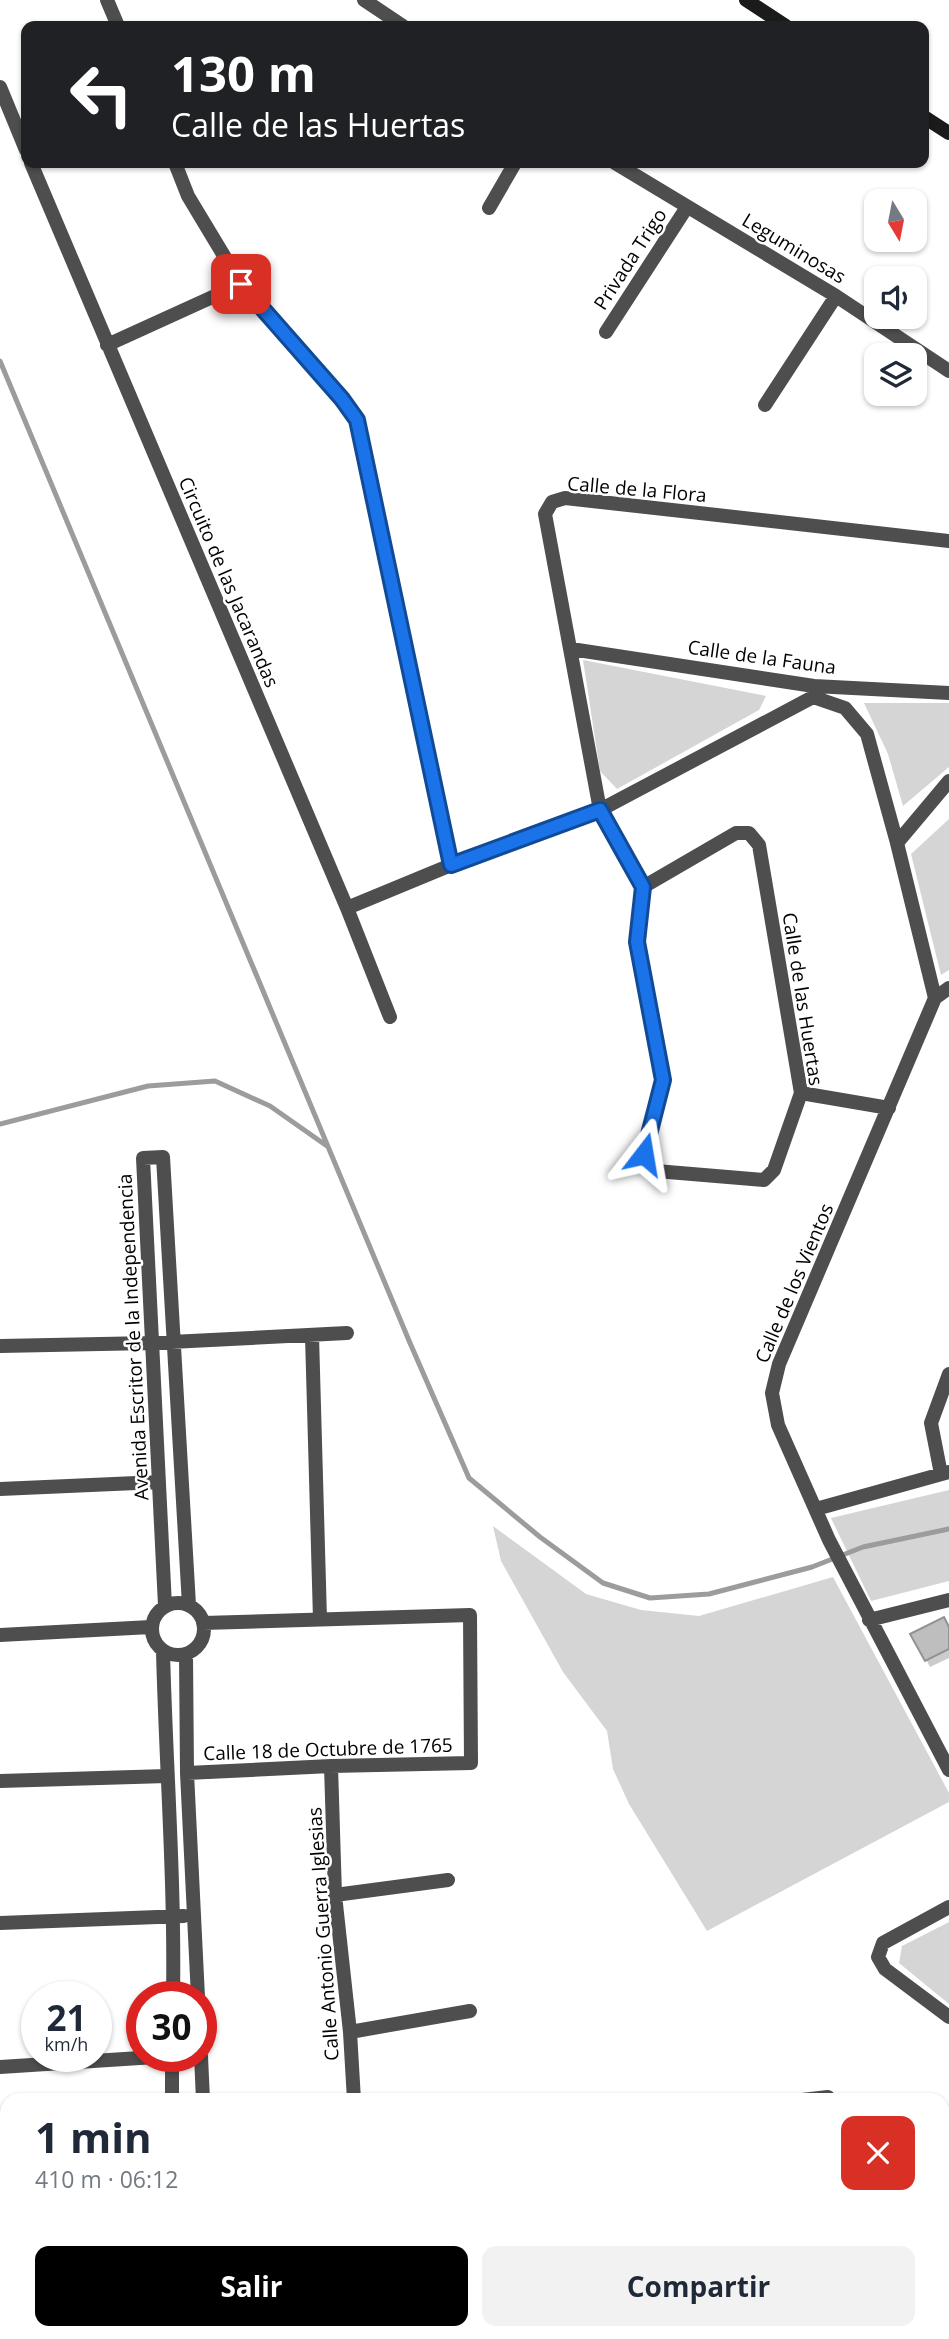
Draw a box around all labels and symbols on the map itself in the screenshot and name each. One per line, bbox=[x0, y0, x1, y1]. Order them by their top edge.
north arrow bbox=[864, 189, 928, 252]
street label: Privada Trigo bbox=[588, 203, 672, 315]
street label: Leguminosas bbox=[737, 207, 851, 289]
pin bbox=[211, 254, 271, 314]
street label: Calle de la Flora bbox=[566, 470, 708, 508]
street label: Circuito de las Jacarandas bbox=[173, 473, 285, 691]
street label: Calle de la Fauna bbox=[686, 634, 838, 680]
street label: Calle de las Huertas bbox=[776, 911, 830, 1087]
position arrow bbox=[607, 1117, 681, 1191]
street label: Avenida Escritor de la Independencia bbox=[111, 1173, 155, 1501]
street label: Calle de los Vientos bbox=[749, 1199, 839, 1367]
street label: Calle 18 de Octubre de 1765 bbox=[203, 1732, 453, 1766]
street label: Calle Antonio Guerra Iglesias bbox=[301, 1806, 345, 2062]
speed limit sign: 30 bbox=[126, 1981, 217, 2072]

